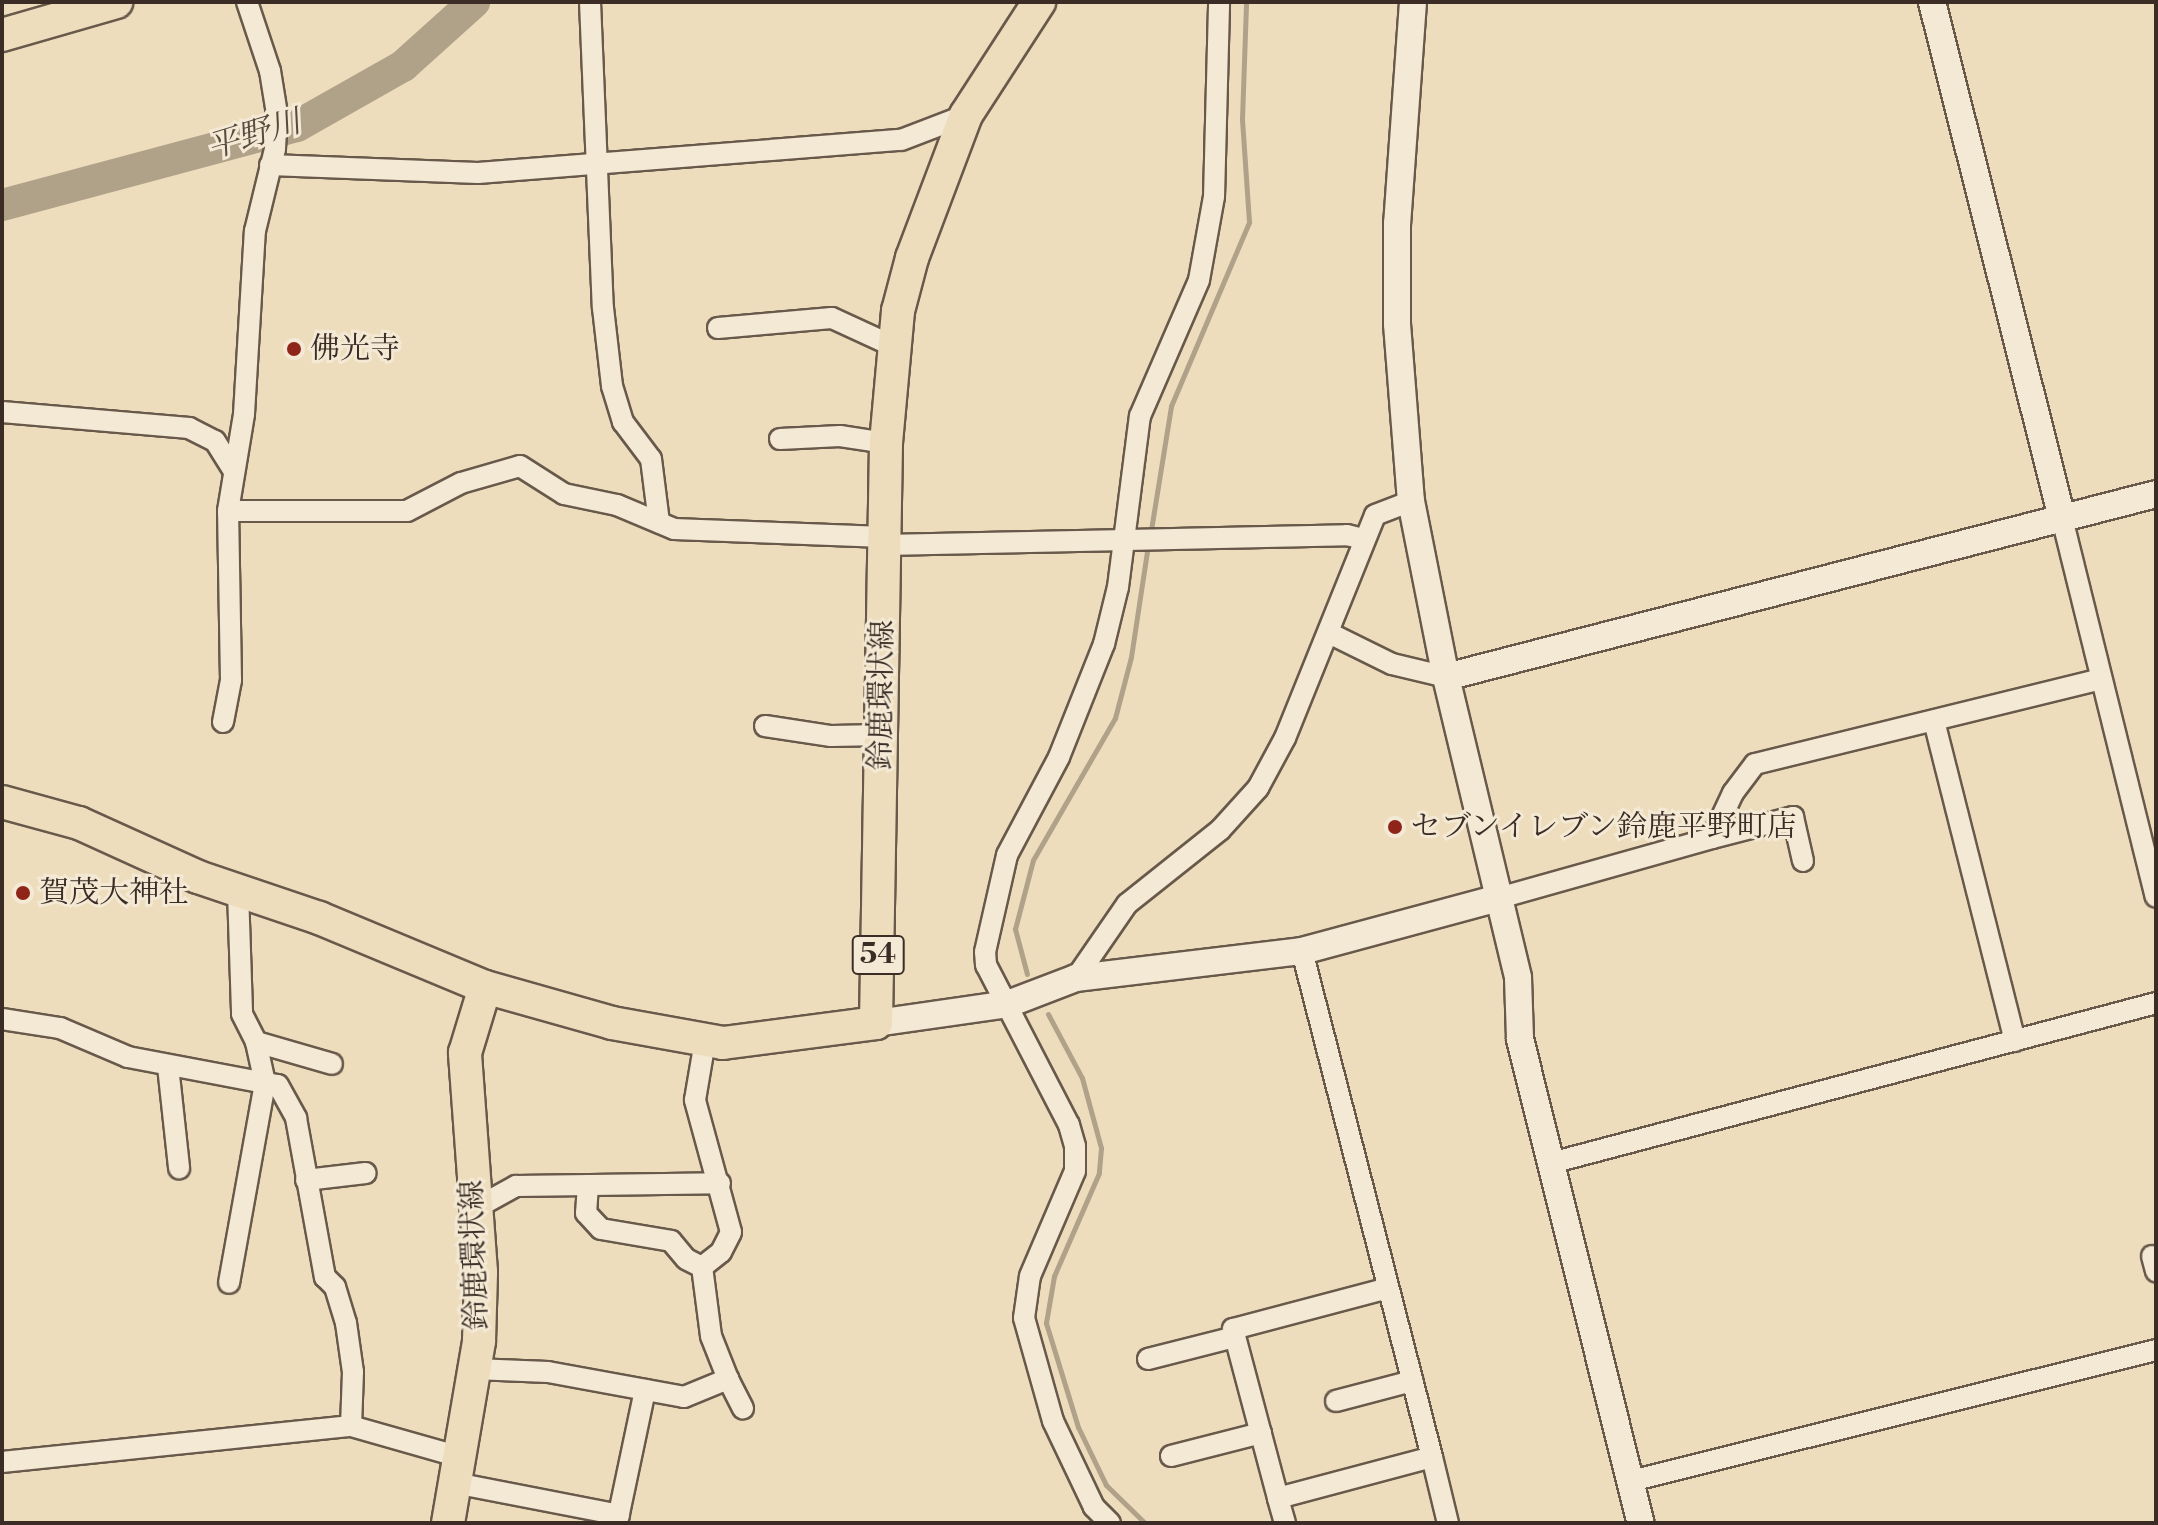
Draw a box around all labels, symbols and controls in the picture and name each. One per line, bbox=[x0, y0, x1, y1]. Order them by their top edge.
water label: 平野川 bbox=[202, 103, 306, 167]
place label: 佛光寺 bbox=[310, 331, 400, 367]
marker: 佛光寺 bbox=[285, 340, 303, 358]
street label: 鈴鹿環状線 bbox=[863, 620, 901, 770]
place label: セブンイレブン鈴鹿平野町店 bbox=[1411, 809, 1801, 845]
marker: セブンイレブン鈴鹿平野町店 bbox=[1386, 818, 1404, 836]
place label: 賀茂大神社 bbox=[39, 875, 189, 911]
marker: 賀茂大神社 bbox=[14, 884, 32, 902]
road number: 54 bbox=[850, 931, 906, 979]
street label: 鈴鹿環状線 bbox=[454, 1179, 496, 1331]

